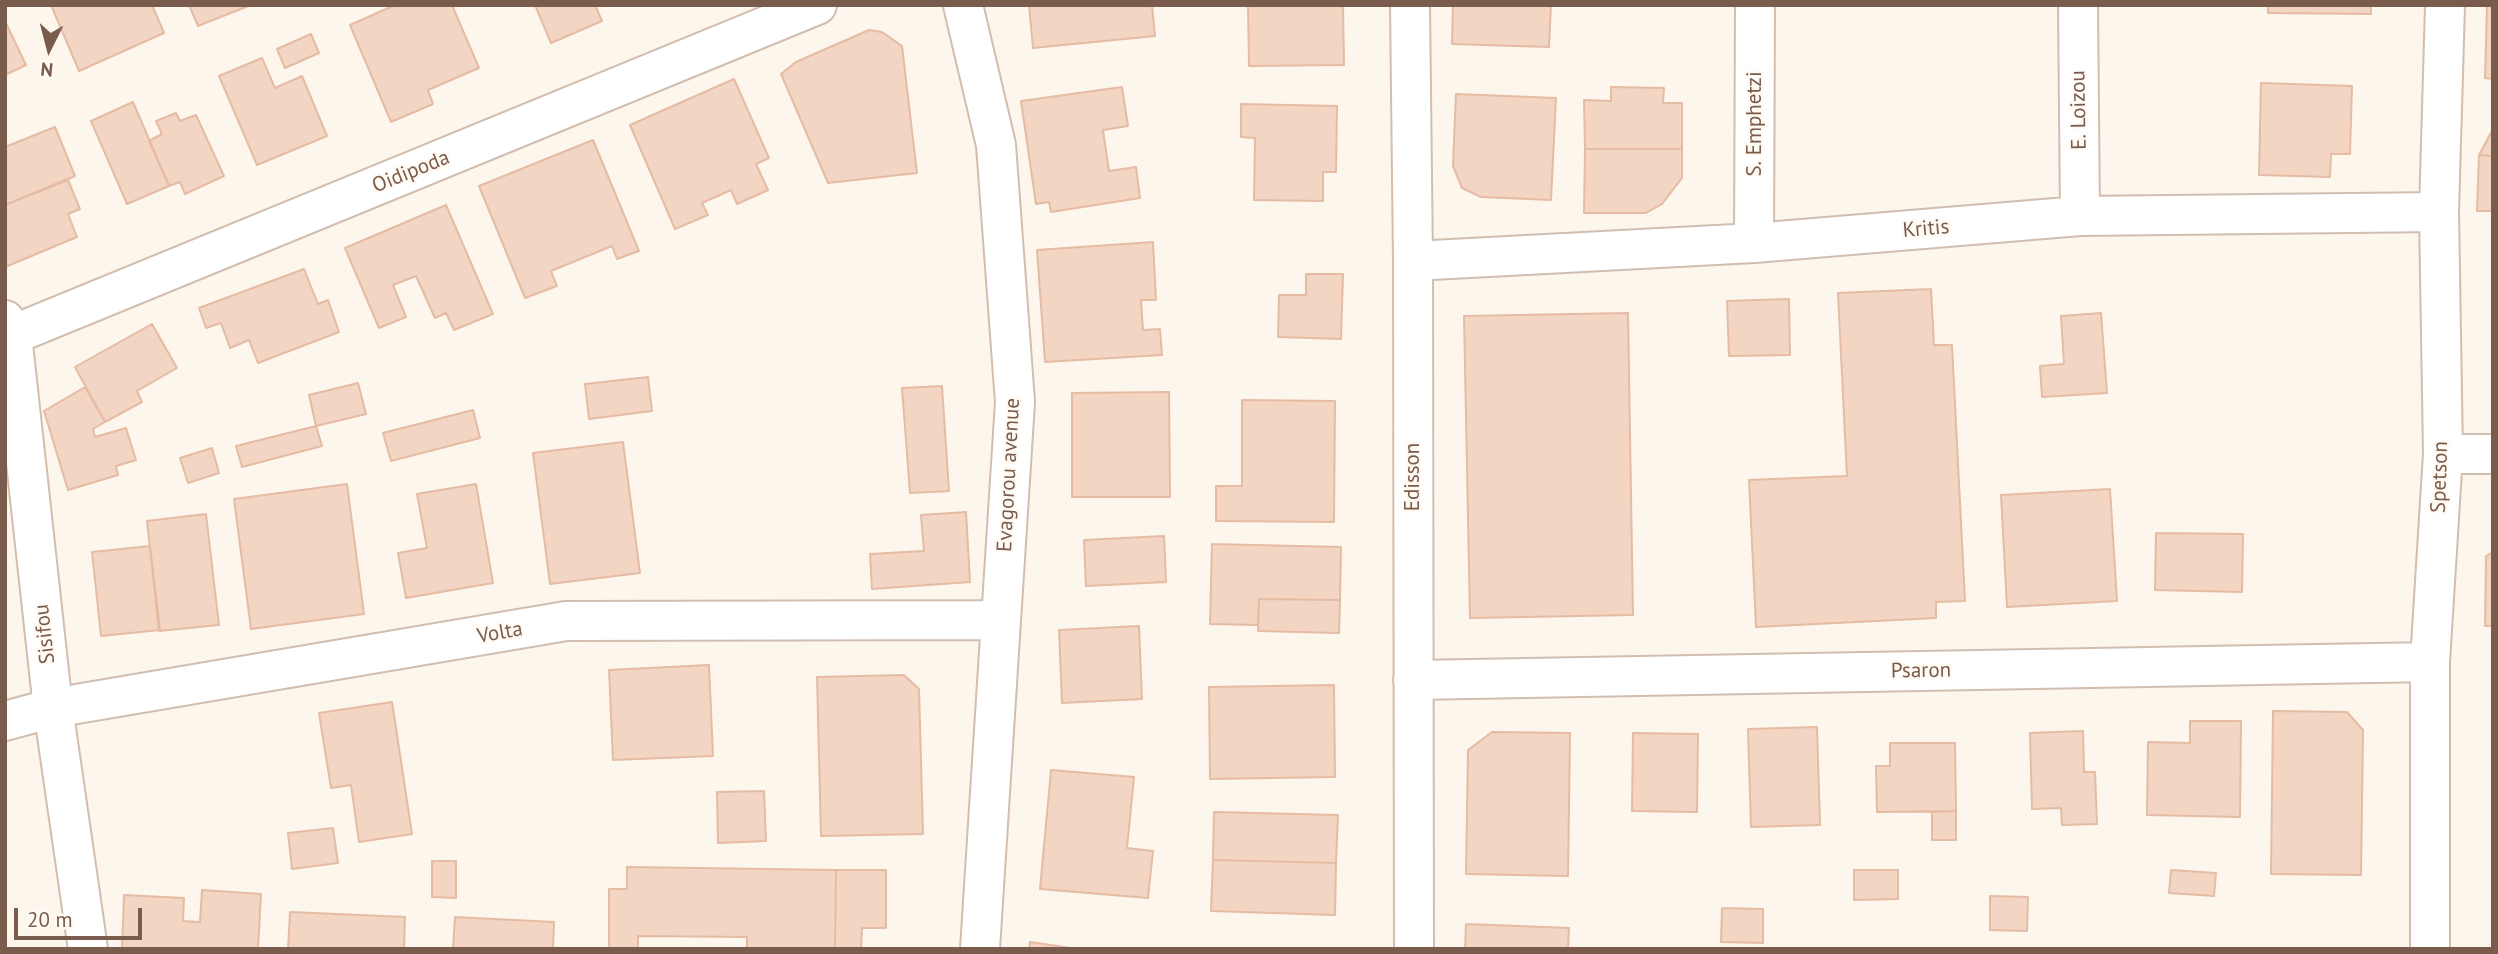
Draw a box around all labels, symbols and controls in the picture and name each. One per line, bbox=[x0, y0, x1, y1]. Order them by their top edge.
north arrow bbox=[14, 14, 84, 84]
text: N bbox=[39, 57, 54, 82]
street label: E. Loizou bbox=[2066, 70, 2092, 150]
street label: S. Emphetzi bbox=[1742, 71, 1768, 177]
street label: Oidipoda bbox=[369, 145, 453, 199]
street label: Kritis bbox=[1902, 214, 1950, 244]
street label: Evagorou avenue bbox=[992, 397, 1026, 553]
street label: Spetson bbox=[2426, 441, 2454, 513]
street label: Edisson bbox=[1400, 443, 1426, 511]
street label: Sisifou bbox=[29, 603, 61, 665]
street label: Volta bbox=[475, 617, 525, 649]
street label: Psaron bbox=[1891, 658, 1951, 684]
scale bar bbox=[18, 894, 145, 938]
text: 20 m bbox=[27, 906, 73, 933]

